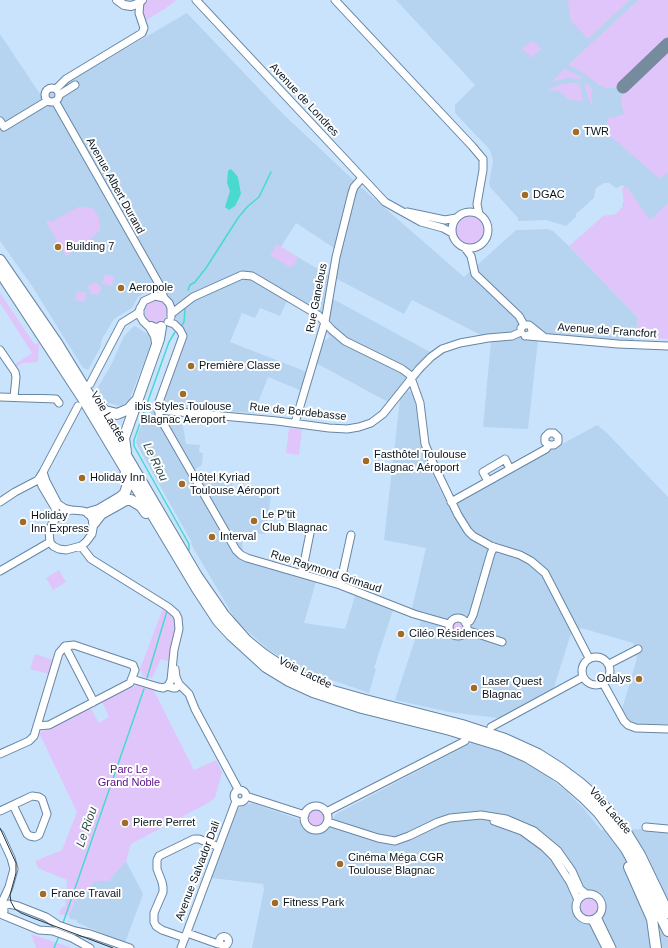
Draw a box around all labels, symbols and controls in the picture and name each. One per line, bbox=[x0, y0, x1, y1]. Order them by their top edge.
street label: Avenue de Londres bbox=[267, 61, 341, 139]
place label: TWR bbox=[584, 125, 609, 139]
marker: TWR bbox=[571, 127, 581, 137]
street label: Avenue Albert Durand bbox=[83, 136, 147, 236]
place label: DGAC bbox=[533, 188, 565, 202]
marker: DGAC bbox=[520, 190, 530, 200]
place label: Building 7 bbox=[66, 240, 114, 254]
marker: Building 7 bbox=[53, 242, 63, 252]
street label: Rue Ganelous bbox=[304, 262, 330, 334]
place label: Aeropole bbox=[129, 281, 173, 295]
marker: Aeropole bbox=[116, 283, 126, 293]
street label: Avenue de Francfort bbox=[557, 321, 657, 341]
place label: Première Classe bbox=[199, 359, 280, 373]
marker: Première Classe bbox=[186, 361, 196, 371]
street label: Voie Lactée bbox=[88, 389, 128, 445]
marker: ibis Styles Toulouse Blagnac Aeroport bbox=[178, 389, 188, 399]
place label: ibis Styles Toulouse Blagnac Aeroport bbox=[135, 400, 231, 426]
street label: Rue de Bordebasse bbox=[249, 400, 347, 424]
water label: Le Riou bbox=[139, 440, 171, 484]
place label: Fasthôtel Toulouse Blagnac Aéroport bbox=[374, 448, 466, 474]
marker: Fasthôtel Toulouse Blagnac Aéroport bbox=[361, 456, 371, 466]
place label: Holiday Inn bbox=[90, 471, 145, 485]
place label: Hôtel Kyriad Toulouse Aéroport bbox=[190, 471, 279, 497]
marker: Holiday Inn bbox=[77, 473, 87, 483]
marker: Hôtel Kyriad Toulouse Aéroport bbox=[177, 479, 187, 489]
place label: Le P'tit Club Blagnac bbox=[262, 508, 327, 534]
place label: Holiday Inn Express bbox=[31, 509, 89, 535]
marker: Le P'tit Club Blagnac bbox=[249, 516, 259, 526]
marker: Holiday Inn Express bbox=[18, 517, 28, 527]
place label: Interval bbox=[220, 530, 256, 544]
marker: Interval bbox=[207, 532, 217, 542]
street label: Rue Raymond Grimaud bbox=[269, 548, 383, 596]
place label: Ciléo Résidences bbox=[409, 627, 495, 641]
marker: Ciléo Résidences bbox=[396, 629, 406, 639]
street label: Voie Lactée bbox=[276, 654, 334, 692]
place label: Odalys bbox=[597, 672, 631, 686]
marker: Odalys bbox=[634, 674, 644, 684]
place label: Laser Quest Blagnac bbox=[482, 675, 542, 701]
marker: Laser Quest Blagnac bbox=[469, 683, 479, 693]
park label: Parc Le Grand Noble bbox=[98, 763, 160, 789]
street label: Voie Lactée bbox=[586, 785, 634, 837]
water label: Le Riou bbox=[73, 805, 101, 849]
place label: Pierre Perret bbox=[133, 816, 195, 830]
marker: Pierre Perret bbox=[120, 818, 130, 828]
street label: Avenue Salvador Dali bbox=[173, 819, 223, 923]
place label: Cinéma Méga CGR Toulouse Blagnac bbox=[348, 851, 444, 877]
marker: Cinéma Méga CGR Toulouse Blagnac bbox=[335, 859, 345, 869]
place label: France Travail bbox=[51, 887, 121, 901]
marker: France Travail bbox=[38, 889, 48, 899]
place label: Fitness Park bbox=[283, 896, 344, 910]
marker: Fitness Park bbox=[270, 898, 280, 908]

